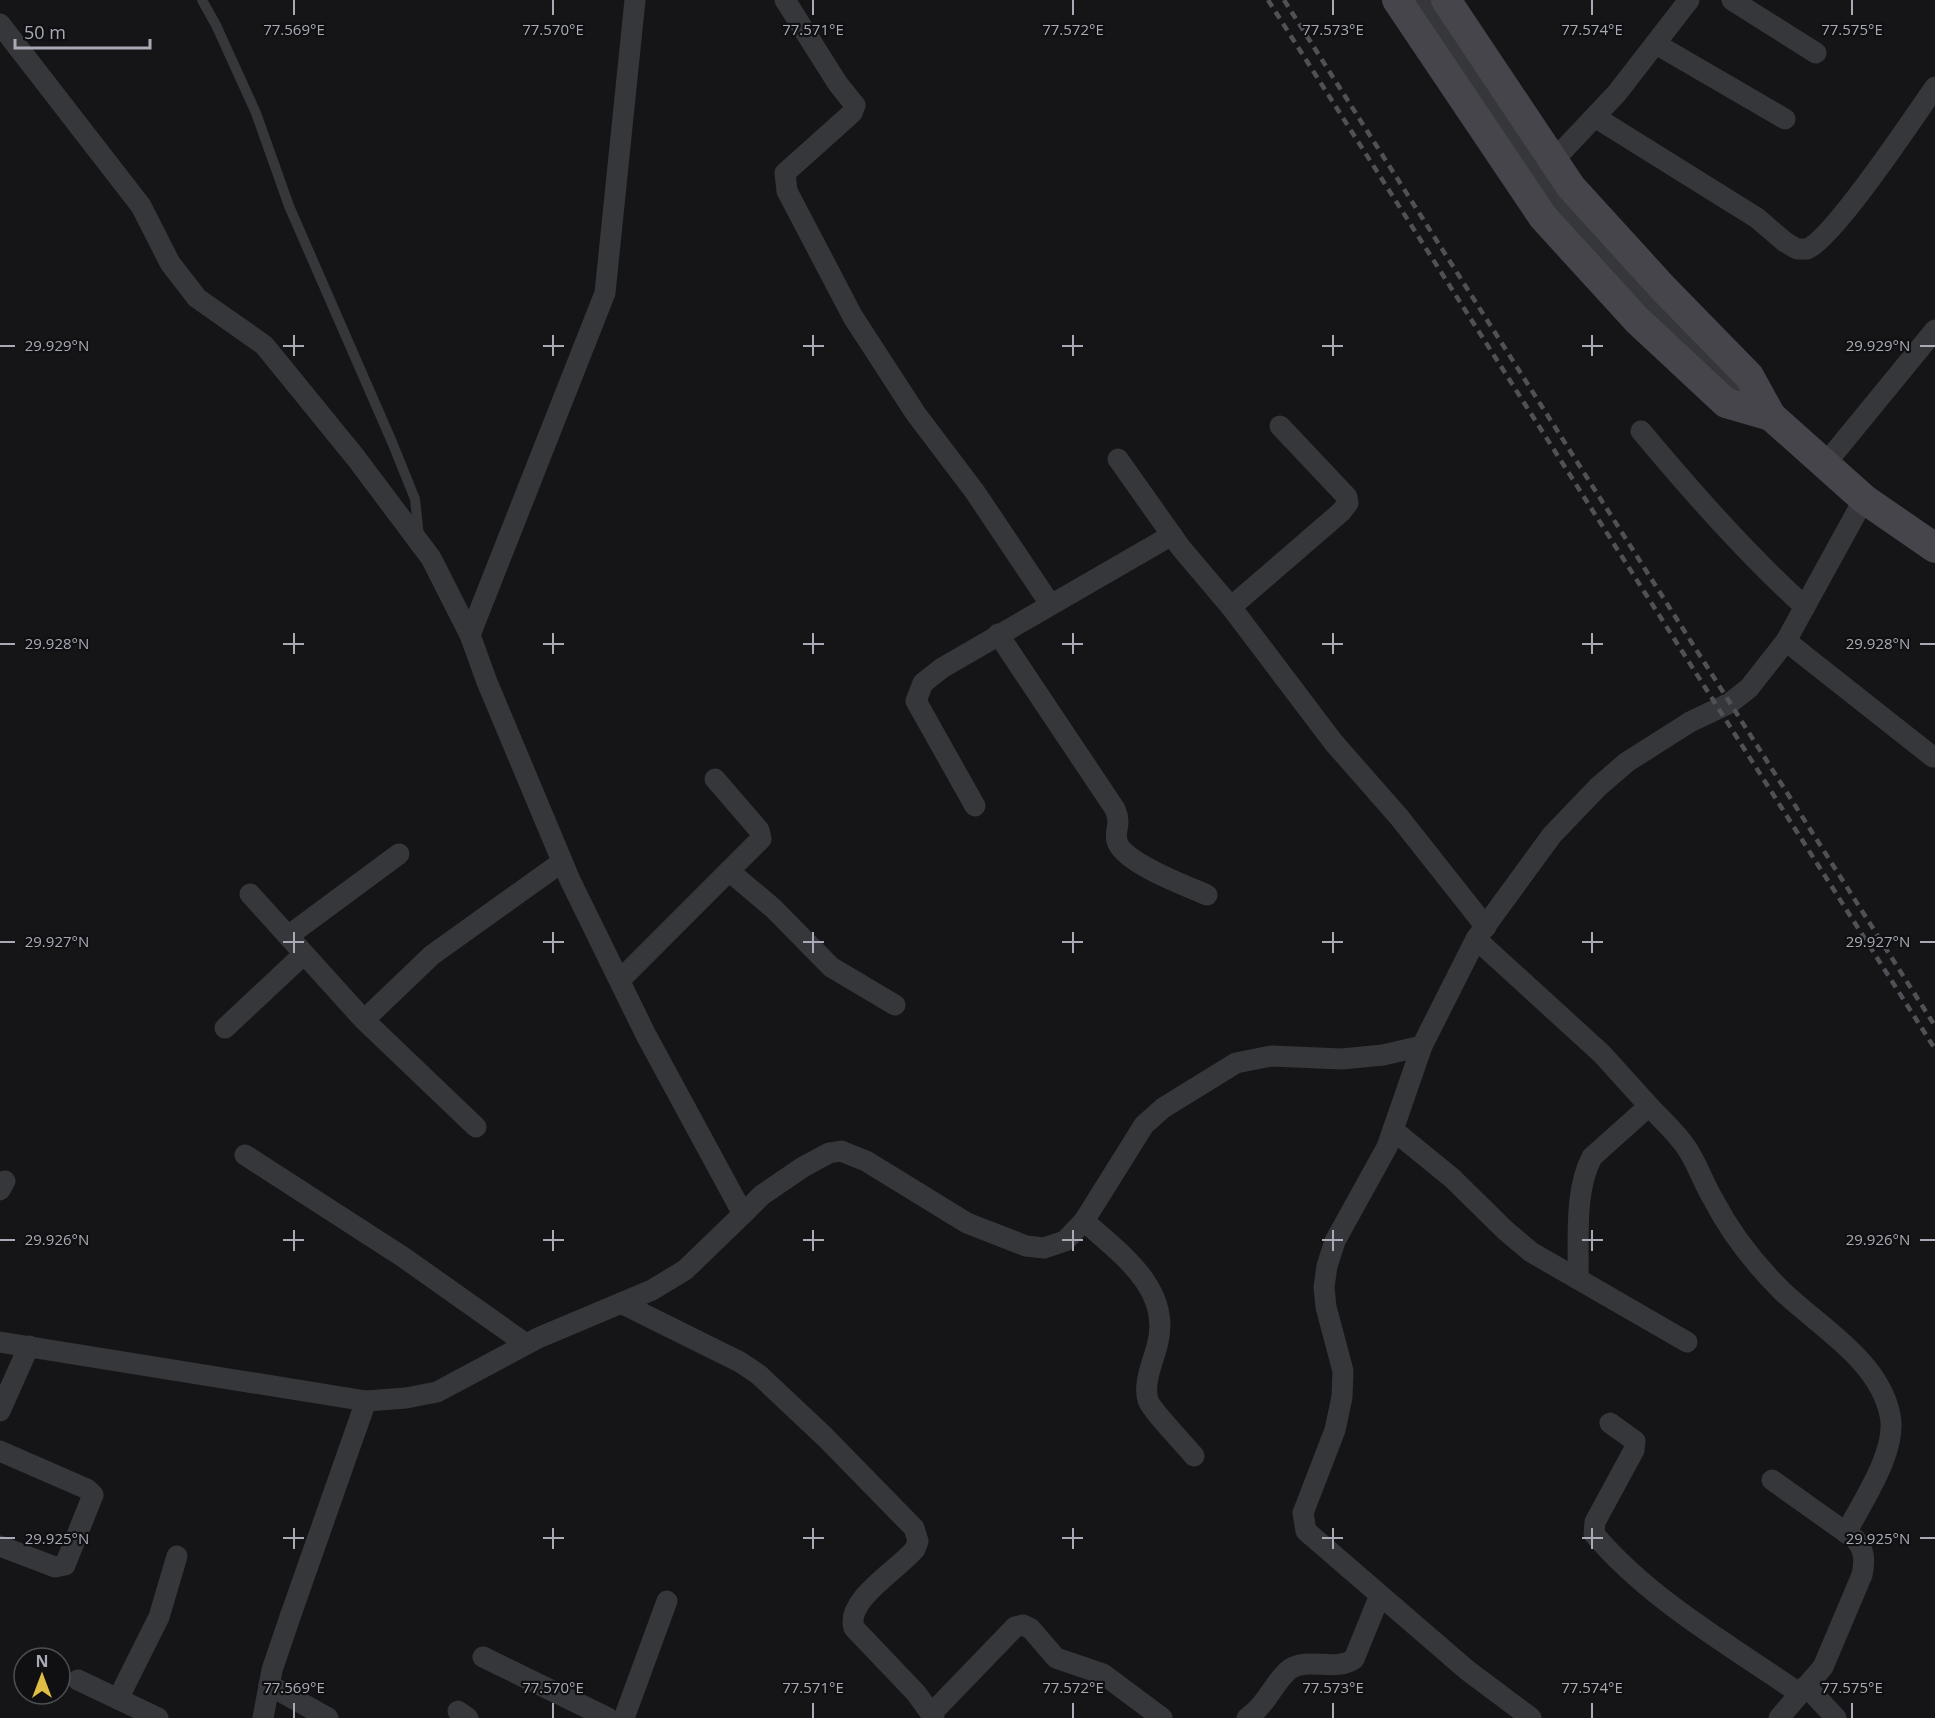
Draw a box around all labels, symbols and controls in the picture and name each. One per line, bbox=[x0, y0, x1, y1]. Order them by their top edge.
scale bar bbox=[15, 12, 150, 50]
text: 77.569°E bbox=[263, 19, 325, 39]
text: 77.570°E bbox=[522, 19, 584, 39]
text: 77.571°E bbox=[782, 19, 844, 39]
text: 77.572°E bbox=[1042, 19, 1104, 39]
text: 77.573°E bbox=[1302, 19, 1364, 39]
text: 77.574°E bbox=[1561, 19, 1623, 39]
text: 77.575°E bbox=[1821, 19, 1883, 39]
text: 50 m bbox=[24, 20, 66, 44]
text: 29.929°N bbox=[25, 335, 89, 355]
text: 29.929°N bbox=[1846, 335, 1910, 355]
text: 29.928°N bbox=[25, 633, 89, 653]
text: 29.928°N bbox=[1846, 633, 1910, 653]
text: 29.927°N bbox=[25, 931, 89, 951]
text: 29.927°N bbox=[1846, 931, 1910, 951]
text: 29.926°N bbox=[25, 1229, 89, 1249]
text: 29.926°N bbox=[1846, 1229, 1910, 1249]
text: 29.925°N bbox=[25, 1528, 89, 1548]
text: 29.925°N bbox=[1846, 1528, 1910, 1548]
north arrow bbox=[12, 1646, 72, 1706]
text: N bbox=[35, 1650, 49, 1672]
text: 77.569°E bbox=[263, 1677, 325, 1697]
text: 77.570°E bbox=[522, 1677, 584, 1697]
text: 77.571°E bbox=[782, 1677, 844, 1697]
text: 77.572°E bbox=[1042, 1677, 1104, 1697]
text: 77.573°E bbox=[1302, 1677, 1364, 1697]
text: 77.574°E bbox=[1561, 1677, 1623, 1697]
text: 77.575°E bbox=[1821, 1677, 1883, 1697]

